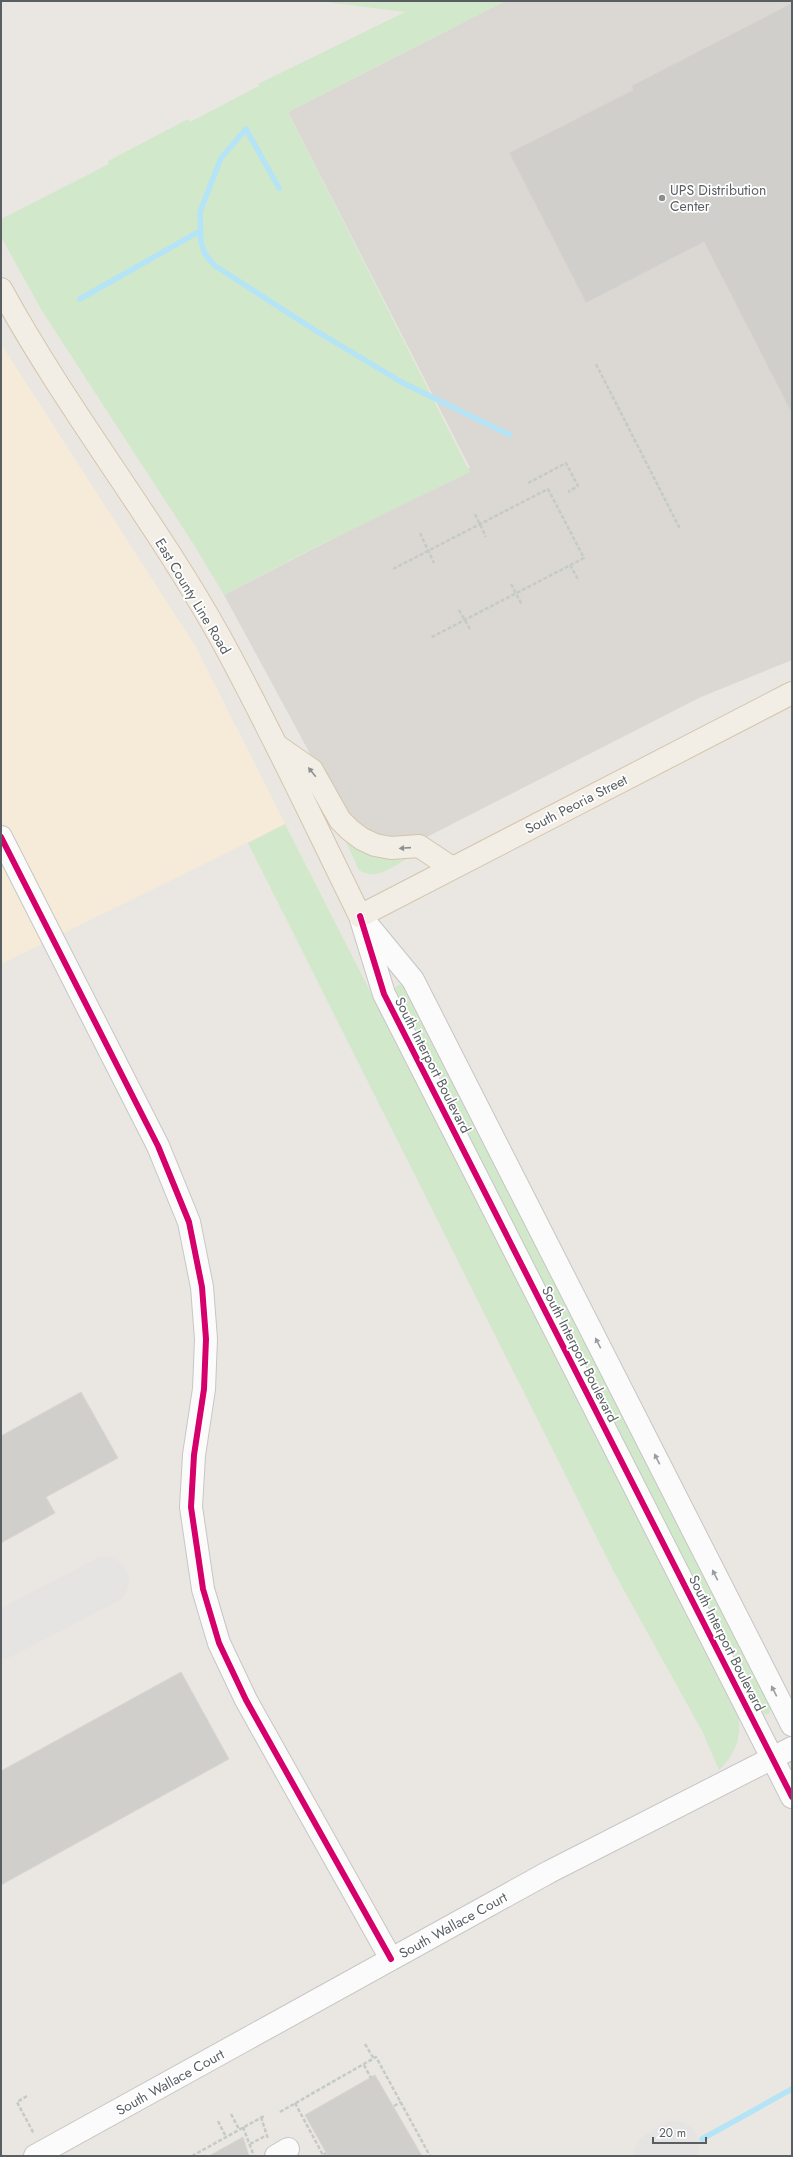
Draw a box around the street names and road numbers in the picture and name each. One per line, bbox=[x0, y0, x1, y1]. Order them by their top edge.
street label: East County Line Road bbox=[150, 534, 236, 658]
street label: South Peoria Street bbox=[521, 769, 631, 838]
street label: South Interport Boulevard bbox=[390, 993, 476, 1137]
street label: South Interport Boulevard bbox=[537, 1282, 623, 1426]
street label: South Interport Boulevard bbox=[684, 1571, 770, 1715]
street label: South Wallace Court bbox=[395, 1887, 511, 1963]
street label: South Wallace Court bbox=[112, 2044, 228, 2120]

